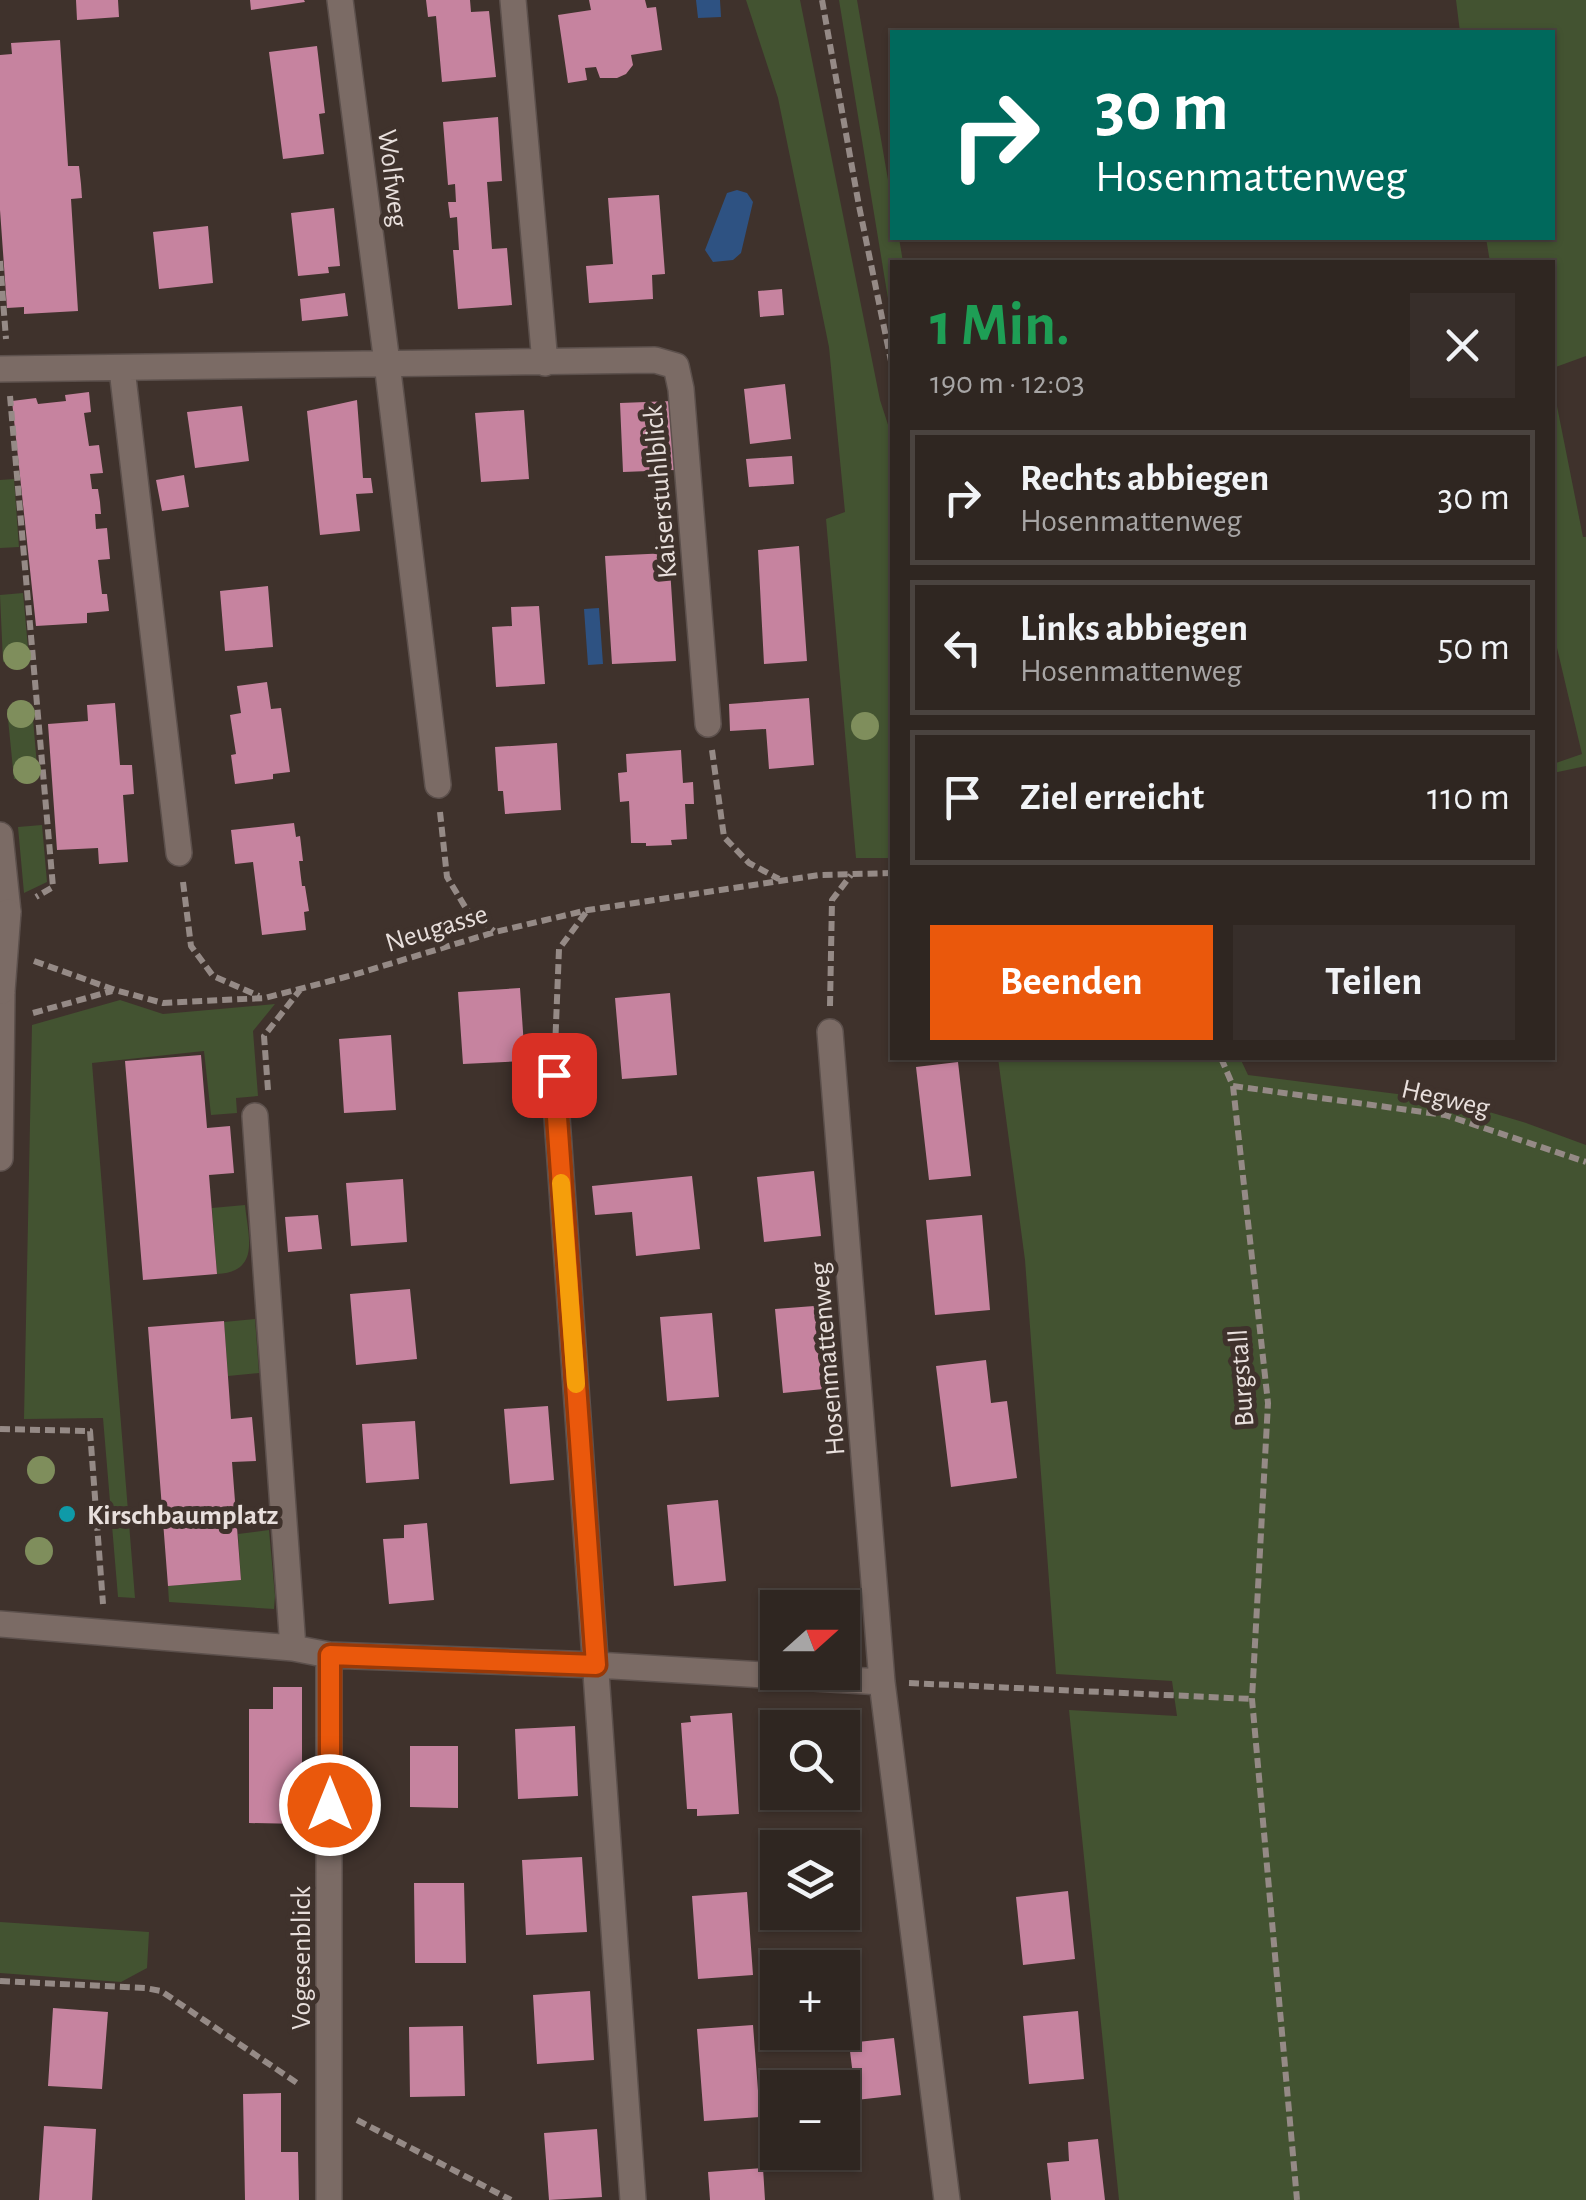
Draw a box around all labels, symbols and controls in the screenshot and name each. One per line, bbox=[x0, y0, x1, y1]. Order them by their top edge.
icon: right bbox=[930, 70, 1060, 200]
text: 30 m bbox=[1095, 73, 1229, 143]
street label: Wolfweg bbox=[372, 128, 412, 229]
text: Hosenmattenweg bbox=[1095, 155, 1407, 200]
button: close bbox=[1410, 293, 1515, 398]
text: 1 Min. bbox=[930, 296, 1070, 356]
text: 190 m · 12:03 bbox=[930, 367, 1085, 399]
street label: Kaiserstuhlblick bbox=[639, 404, 683, 580]
text: Rechts abbiegen bbox=[1020, 460, 1269, 498]
icon: right bbox=[935, 470, 990, 525]
text: 30 m bbox=[1438, 479, 1510, 517]
text: Hosenmattenweg bbox=[1020, 505, 1242, 537]
text: Links abbiegen bbox=[1020, 610, 1248, 648]
icon: left bbox=[935, 620, 990, 675]
text: 50 m bbox=[1437, 629, 1510, 667]
text: Hosenmattenweg bbox=[1020, 655, 1242, 687]
icon: arrive bbox=[935, 770, 990, 825]
text: Ziel erreicht bbox=[1020, 779, 1204, 817]
text: 110 m bbox=[1427, 779, 1510, 817]
street label: Neugasse bbox=[382, 900, 491, 958]
button: Beenden bbox=[930, 925, 1213, 1040]
button: Teilen bbox=[1233, 925, 1515, 1040]
pin bbox=[512, 1033, 597, 1118]
icon: arrive bbox=[527, 1048, 582, 1103]
street label: Hegweg bbox=[1399, 1075, 1493, 1123]
street label: Hosenmattenweg bbox=[806, 1261, 850, 1457]
street label: Burgstall bbox=[1225, 1328, 1259, 1428]
place label: Kirschbaumplatz bbox=[87, 1502, 279, 1530]
marker: Kirschbaumplatz bbox=[56, 1503, 78, 1525]
north arrow bbox=[760, 1590, 860, 1690]
map controls bbox=[760, 1590, 860, 2170]
button: search bbox=[760, 1710, 860, 1810]
position arrow bbox=[278, 1753, 382, 1857]
button: layers bbox=[760, 1830, 860, 1930]
street label: Vogesenblick bbox=[288, 1886, 316, 2030]
button: + bbox=[760, 1950, 860, 2050]
button: − bbox=[760, 2070, 860, 2170]

